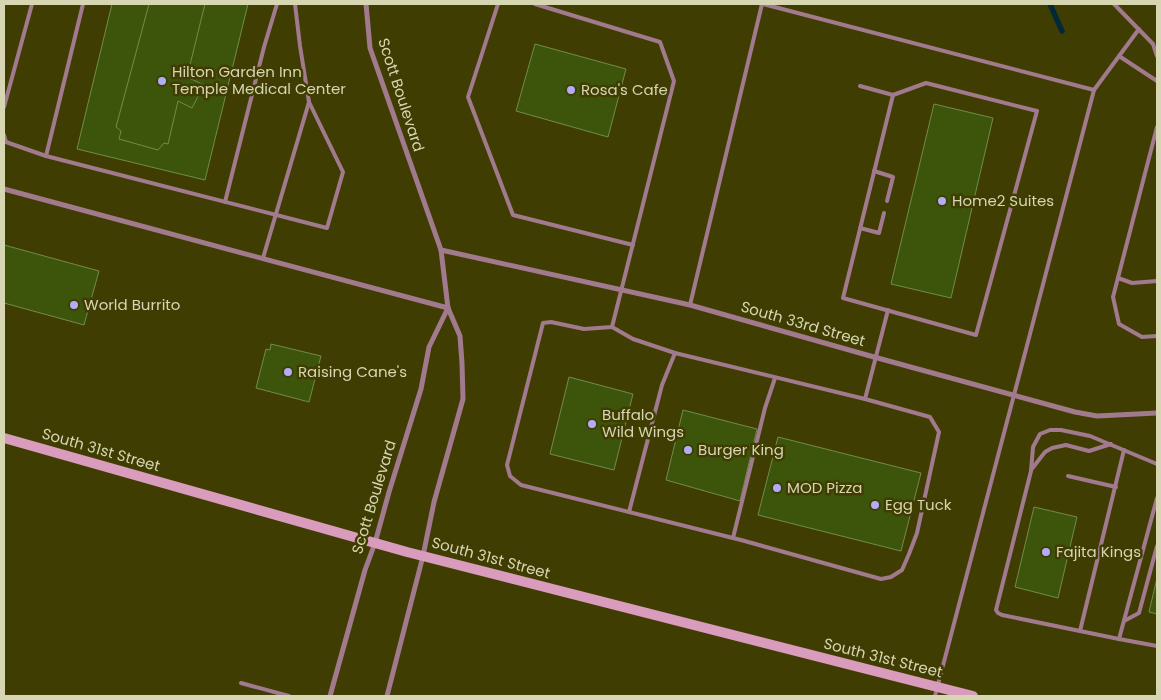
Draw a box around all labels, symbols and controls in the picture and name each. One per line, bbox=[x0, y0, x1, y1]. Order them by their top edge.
street label: Scott Boulevard bbox=[373, 35, 430, 154]
place label: Hilton Garden Inn Temple Medical Center bbox=[172, 61, 346, 99]
marker: Hilton Garden Inn Temple Medical Center bbox=[156, 75, 168, 87]
place label: Rosa's Cafe bbox=[581, 79, 668, 100]
marker: Rosa's Cafe bbox=[565, 84, 577, 96]
place label: Home2 Suites bbox=[952, 190, 1054, 211]
marker: Home2 Suites bbox=[936, 195, 948, 207]
place label: World Burrito bbox=[84, 294, 180, 315]
street label: South 33rd Street bbox=[739, 296, 868, 351]
marker: World Burrito bbox=[68, 299, 80, 311]
place label: Raising Cane's bbox=[298, 361, 407, 382]
marker: Raising Cane's bbox=[282, 366, 294, 378]
place label: Buffalo Wild Wings bbox=[602, 404, 684, 442]
marker: Buffalo Wild Wings bbox=[586, 418, 598, 430]
street label: South 31st Street bbox=[40, 423, 163, 476]
street label: Scott Boulevard bbox=[346, 437, 401, 556]
place label: Burger King bbox=[698, 439, 784, 460]
marker: Burger King bbox=[682, 444, 694, 456]
place label: MOD Pizza bbox=[787, 477, 862, 498]
marker: MOD Pizza bbox=[771, 482, 783, 494]
place label: Egg Tuck bbox=[885, 494, 952, 515]
marker: Egg Tuck bbox=[869, 499, 881, 511]
street label: South 31st Street bbox=[430, 532, 553, 583]
place label: Fajita Kings bbox=[1056, 541, 1141, 562]
marker: Fajita Kings bbox=[1040, 546, 1052, 558]
street label: South 31st Street bbox=[821, 633, 945, 682]

